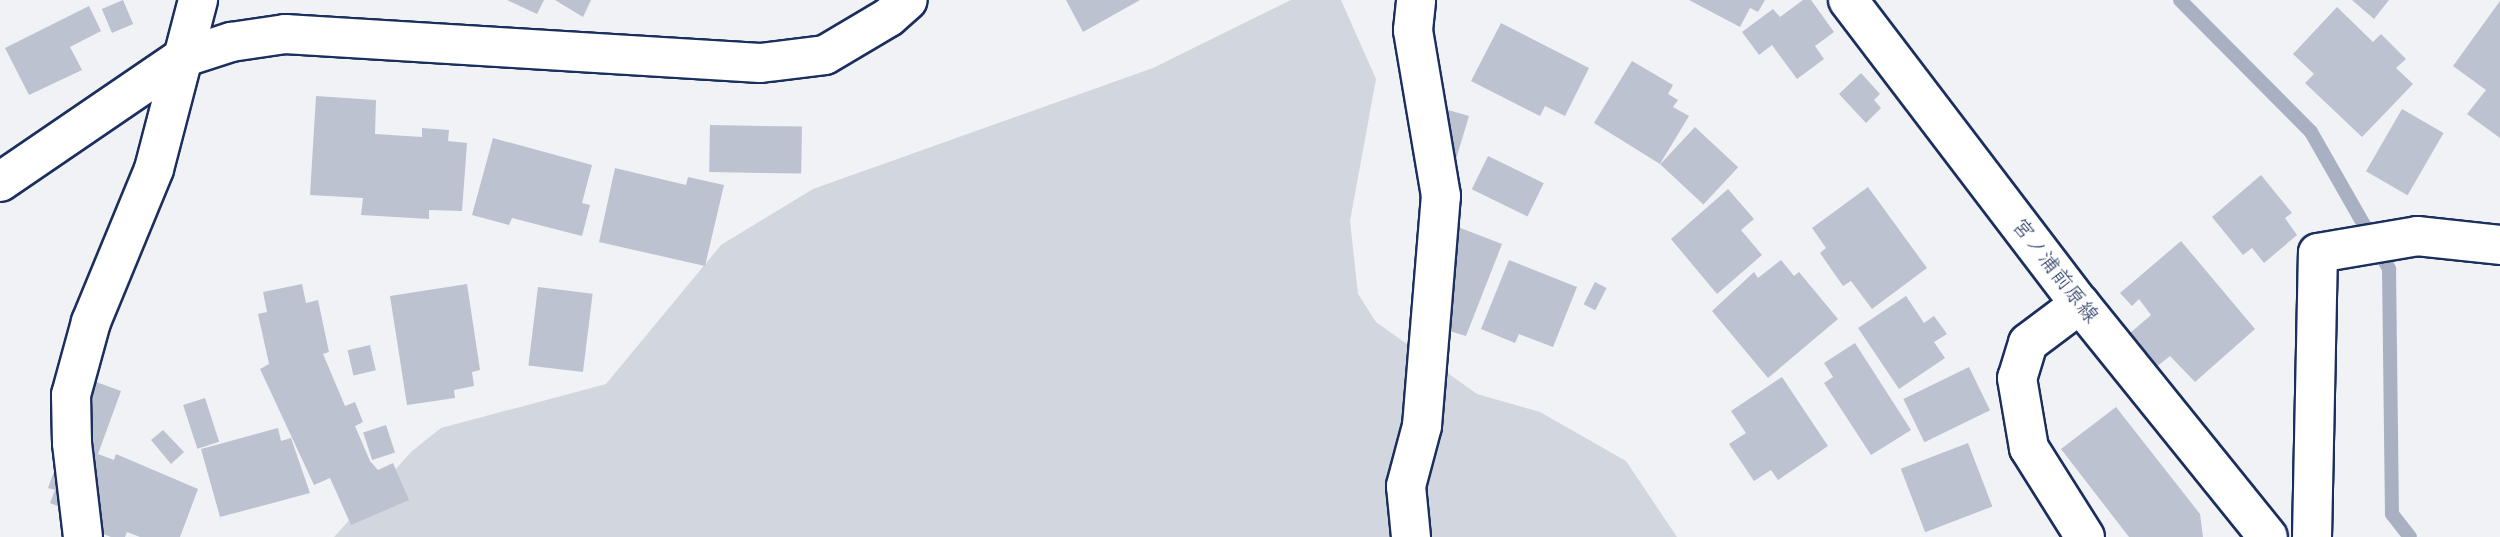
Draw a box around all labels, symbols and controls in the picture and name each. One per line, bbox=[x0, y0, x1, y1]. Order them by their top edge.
street label: 宮ノ浦前原線 bbox=[2006, 214, 2104, 328]

